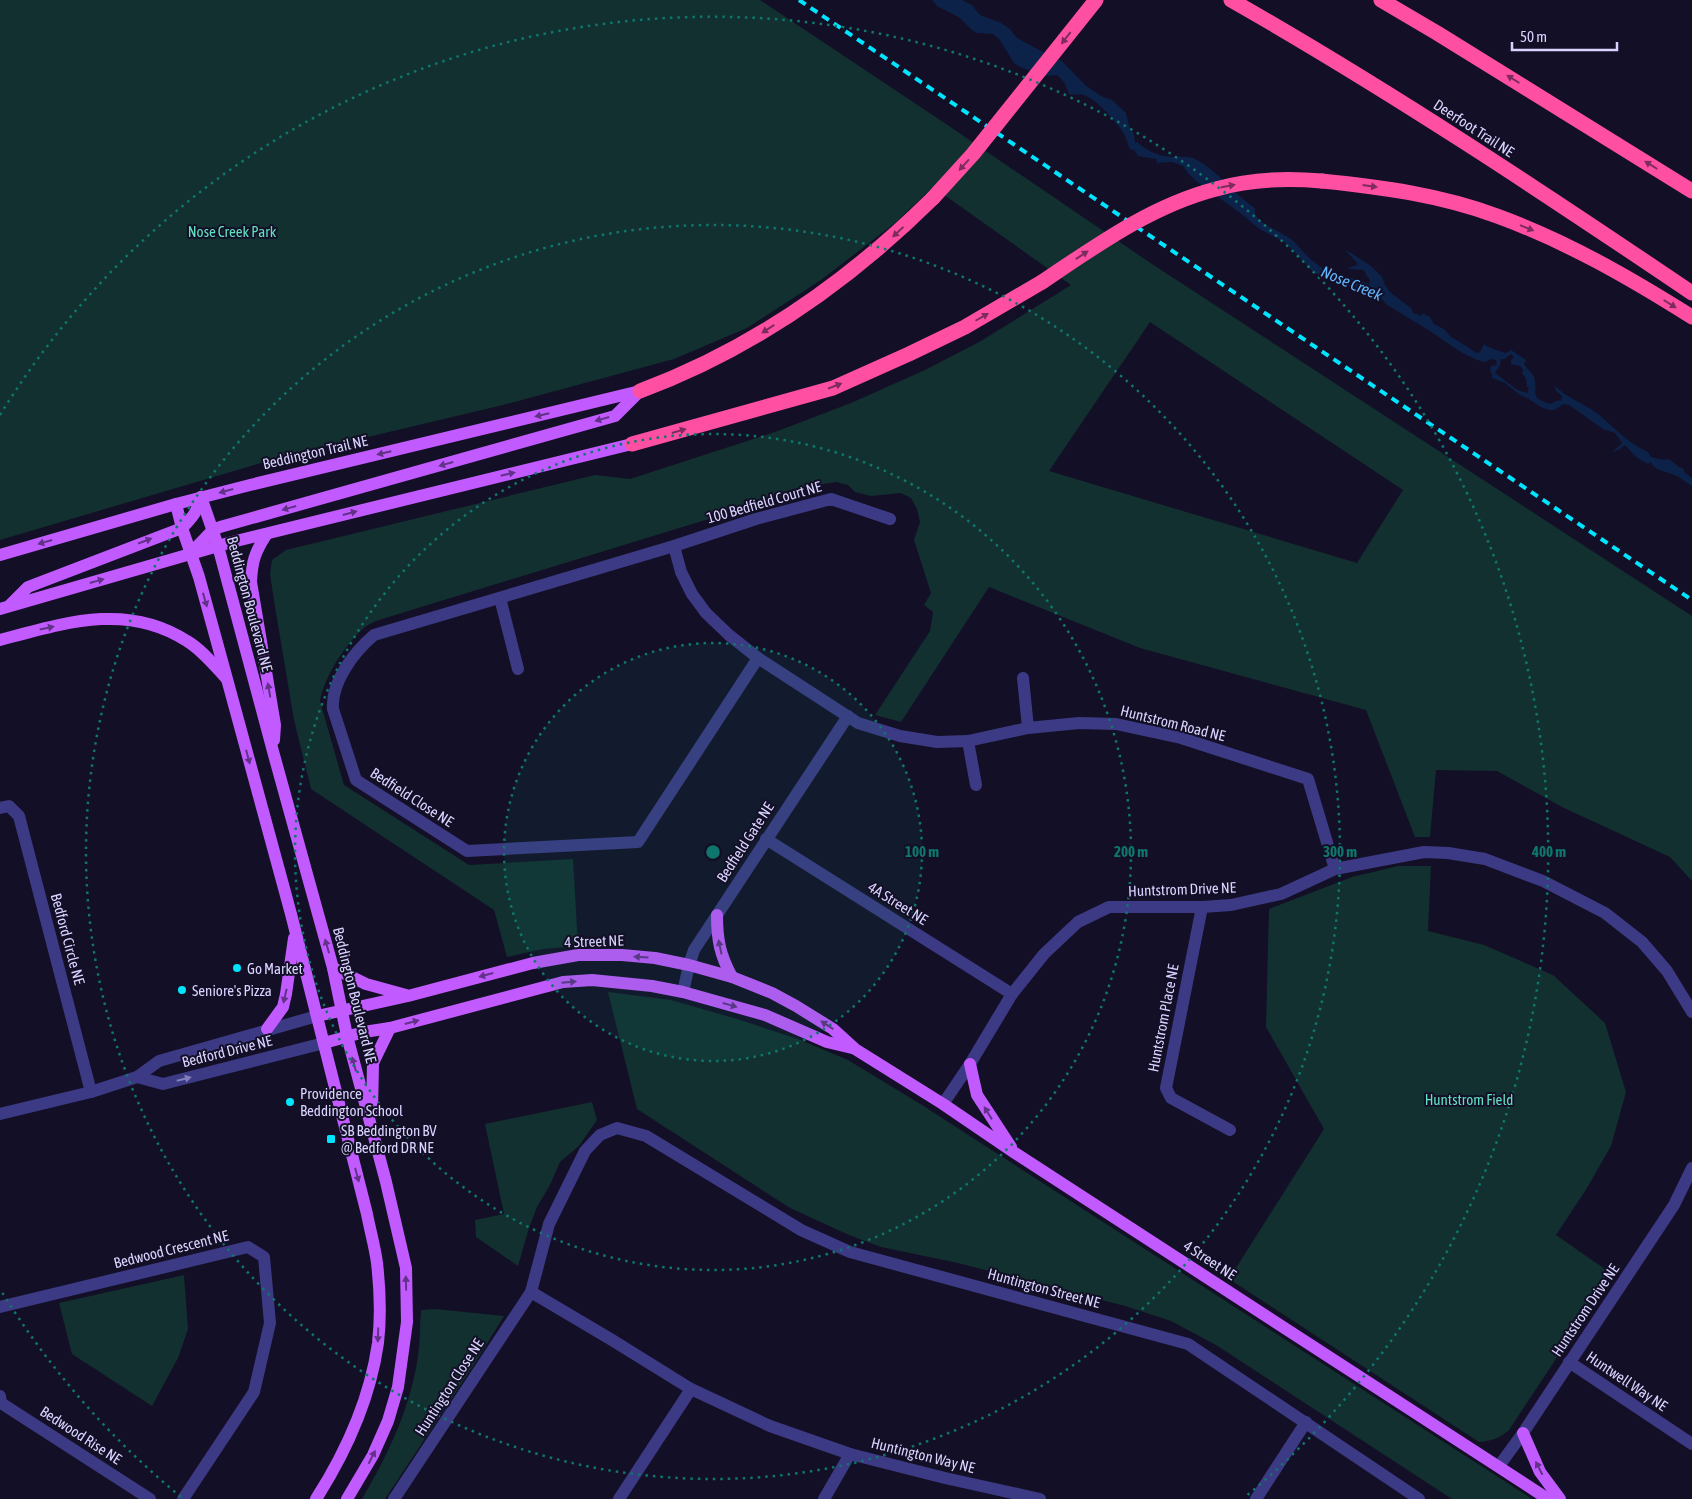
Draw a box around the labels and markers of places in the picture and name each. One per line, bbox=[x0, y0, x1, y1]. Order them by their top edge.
centre of rings bbox=[704, 843, 722, 861]
place label: Go Market bbox=[247, 960, 303, 977]
marker: Go Market bbox=[231, 962, 243, 974]
place label: Seniore's Pizza bbox=[192, 982, 272, 999]
marker: Seniore's Pizza bbox=[176, 984, 188, 996]
place label: Providence Beddington School bbox=[300, 1085, 403, 1119]
marker: Providence Beddington School bbox=[284, 1096, 296, 1108]
place label: SB Beddington BV @ Bedford DR NE bbox=[341, 1122, 437, 1156]
marker: SB Beddington BV @ Bedford DR NE bbox=[325, 1133, 337, 1145]

